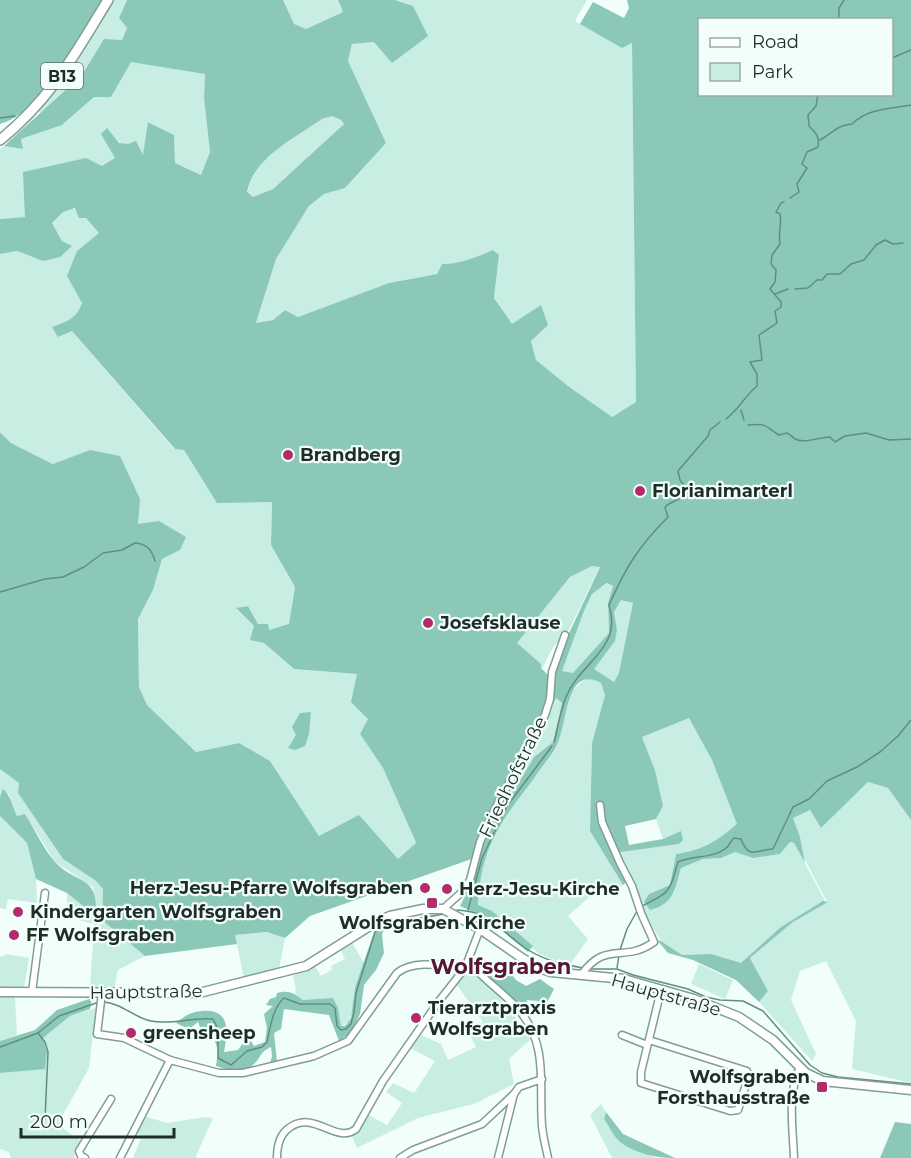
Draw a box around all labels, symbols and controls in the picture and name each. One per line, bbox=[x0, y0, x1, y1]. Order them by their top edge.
legend bbox=[698, 18, 893, 96]
text: Road bbox=[752, 31, 799, 53]
text: Park bbox=[752, 61, 793, 83]
road number: B13 bbox=[41, 63, 83, 89]
place label: Brandberg bbox=[300, 444, 401, 466]
marker: Brandberg bbox=[281, 448, 295, 462]
place label: Florianimarterl bbox=[652, 480, 793, 502]
marker: Florianimarterl bbox=[633, 484, 647, 498]
place label: Josefsklause bbox=[439, 612, 561, 634]
marker: Josefsklause bbox=[421, 616, 435, 630]
street label: Friedhofstraße bbox=[474, 713, 552, 841]
place label: Herz-Jesu-Pfarre Wolfsgraben bbox=[130, 877, 413, 899]
place label: Herz-Jesu-Kirche bbox=[459, 878, 620, 900]
marker: Herz-Jesu-Pfarre Wolfsgraben bbox=[418, 881, 432, 895]
marker: Herz-Jesu-Kirche bbox=[440, 882, 454, 896]
marker: Wolfsgraben Kirche bbox=[425, 896, 439, 910]
place label: Kindergarten Wolfsgraben bbox=[30, 901, 281, 923]
marker: Kindergarten Wolfsgraben bbox=[11, 905, 25, 919]
place label: Wolfsgraben Kirche bbox=[339, 912, 525, 934]
place label: FF Wolfsgraben bbox=[26, 924, 175, 946]
marker: FF Wolfsgraben bbox=[7, 928, 21, 942]
district label: Wolfsgraben bbox=[431, 954, 571, 979]
street label: Hauptstraße bbox=[609, 969, 723, 1021]
street label: Hauptstraße bbox=[89, 980, 203, 1004]
place label: Tierarztpraxis Wolfsgraben bbox=[428, 997, 556, 1040]
marker: Tierarztpraxis Wolfsgraben bbox=[409, 1011, 423, 1025]
place label: greensheep bbox=[143, 1022, 256, 1044]
marker: greensheep bbox=[124, 1026, 138, 1040]
place label: Wolfsgraben Forsthausstraße bbox=[657, 1066, 810, 1109]
marker: Wolfsgraben Forsthausstraße bbox=[815, 1080, 829, 1094]
scale bar bbox=[21, 1101, 174, 1139]
text: 200 m bbox=[30, 1111, 88, 1133]

